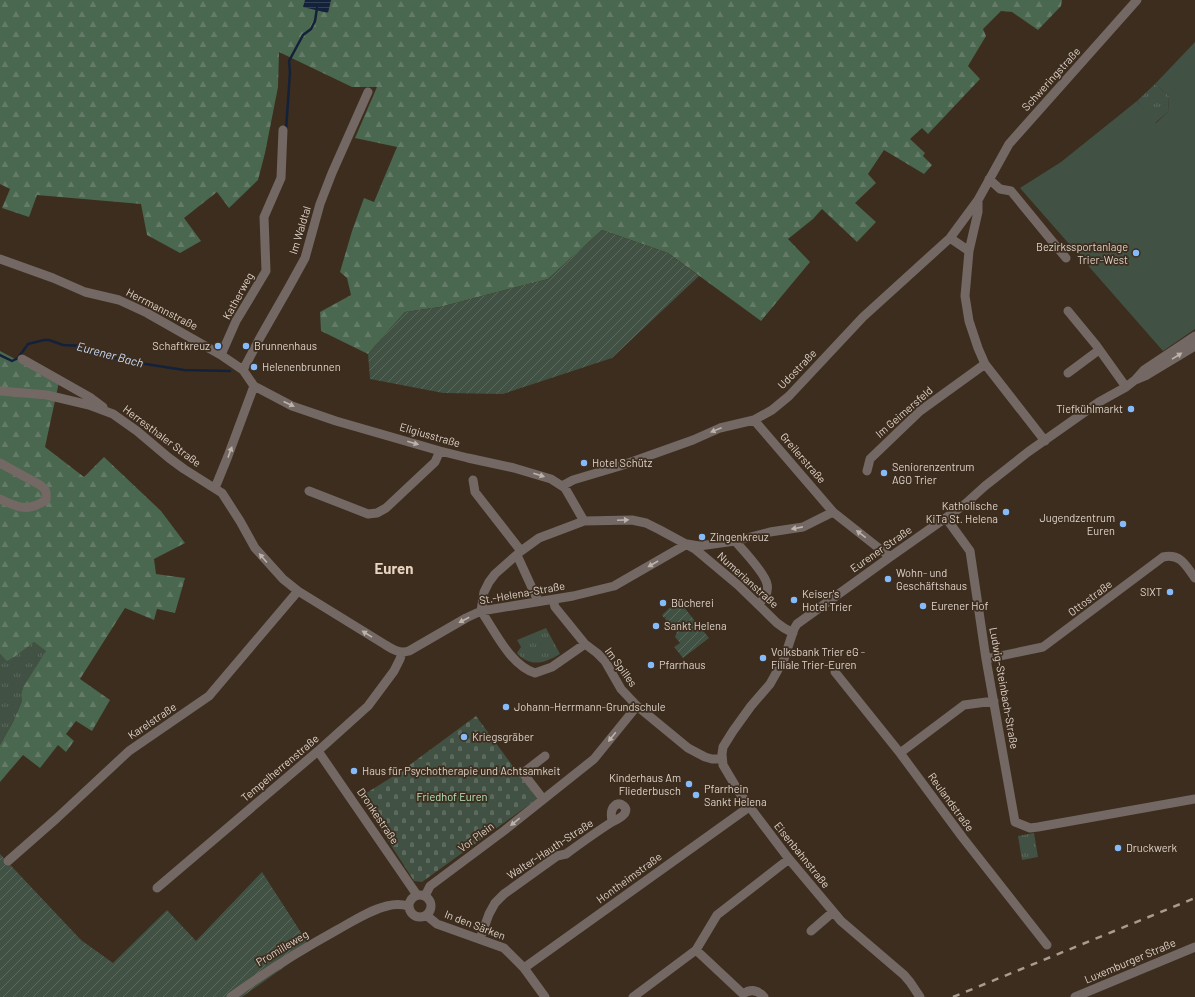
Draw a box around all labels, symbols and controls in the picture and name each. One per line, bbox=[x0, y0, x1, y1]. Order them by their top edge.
street label: Schweringstraße bbox=[1019, 44, 1083, 113]
street label: Im Waldtal bbox=[286, 204, 313, 255]
place label: Bezirkssportanlage Trier-West bbox=[1036, 240, 1128, 266]
marker: Bezirkssportanlage Trier-West bbox=[1131, 248, 1141, 258]
street label: Katherweg bbox=[219, 270, 256, 322]
street label: Herrmannstraße bbox=[124, 285, 200, 332]
water label: Eurener Bach bbox=[75, 338, 145, 370]
place label: Schaftkreuz bbox=[152, 339, 210, 352]
place label: Brunnenhaus bbox=[254, 339, 317, 352]
marker: Schaftkreuz bbox=[213, 341, 223, 351]
marker: Brunnenhaus bbox=[241, 341, 251, 351]
street label: Udostraße bbox=[775, 346, 819, 391]
one-way arrow bbox=[1172, 353, 1183, 360]
place label: Helenenbrunnen bbox=[262, 360, 341, 373]
marker: Helenenbrunnen bbox=[249, 362, 259, 372]
street label: Im Geimersfeld bbox=[872, 383, 935, 440]
one-way arrow bbox=[283, 401, 295, 407]
street label: Herresthaler Straße bbox=[121, 402, 204, 469]
place label: Tiefkühlmarkt bbox=[1056, 402, 1123, 415]
marker: Tiefkühlmarkt bbox=[1126, 404, 1136, 414]
street label: Eligiusstraße bbox=[398, 420, 462, 449]
one-way arrow bbox=[710, 427, 722, 433]
street label: Greilerstraße bbox=[778, 430, 829, 486]
one-way arrow bbox=[407, 440, 419, 446]
one-way arrow bbox=[227, 446, 233, 458]
place label: Hotel Schütz bbox=[592, 456, 653, 469]
marker: Hotel Schütz bbox=[579, 458, 589, 468]
place label: Seniorenzentrum AGO Trier bbox=[892, 460, 974, 486]
marker: Seniorenzentrum AGO Trier bbox=[879, 468, 889, 478]
one-way arrow bbox=[533, 472, 545, 478]
place label: Katholische KiTa St. Helena bbox=[926, 499, 998, 525]
marker: Katholische KiTa St. Helena bbox=[1001, 507, 1011, 517]
place label: Jugendzentrum Euren bbox=[1039, 511, 1115, 537]
one-way arrow bbox=[617, 517, 629, 524]
marker: Jugendzentrum Euren bbox=[1118, 519, 1128, 529]
street label: Eurener Straße bbox=[847, 522, 914, 575]
one-way arrow bbox=[791, 525, 804, 531]
place label: Zingenkreuz bbox=[710, 530, 769, 543]
one-way arrow bbox=[856, 530, 867, 538]
marker: Zingenkreuz bbox=[697, 532, 707, 542]
street label: Numerianstraße bbox=[715, 549, 782, 610]
one-way arrow bbox=[259, 552, 268, 563]
district label: Euren bbox=[375, 559, 413, 577]
one-way arrow bbox=[647, 560, 659, 567]
place label: Wohn- und Geschäftshaus bbox=[896, 566, 967, 592]
marker: Wohn- und Geschäftshaus bbox=[883, 574, 893, 584]
street label: Ottostraße bbox=[1065, 577, 1114, 618]
street label: St.-Helena-Straße bbox=[478, 579, 566, 606]
place label: SIXT bbox=[1140, 585, 1162, 598]
place label: Keiser's Hotel Trier bbox=[802, 587, 852, 613]
marker: SIXT bbox=[1165, 587, 1175, 597]
marker: Keiser's Hotel Trier bbox=[789, 595, 799, 605]
place label: Bücherei bbox=[671, 596, 714, 609]
marker: Bücherei bbox=[658, 598, 668, 608]
place label: Eurener Hof bbox=[931, 599, 988, 612]
marker: Eurener Hof bbox=[918, 601, 928, 611]
one-way arrow bbox=[458, 616, 469, 623]
place label: Sankt Helena bbox=[664, 619, 727, 632]
marker: Sankt Helena bbox=[651, 621, 661, 631]
street label: Ludwig-Steinbach-Straße bbox=[987, 626, 1022, 750]
one-way arrow bbox=[362, 630, 372, 638]
street label: Im Spilles bbox=[603, 644, 640, 689]
place label: Volksbank Trier eG - Filiale Trier-Euren bbox=[771, 645, 865, 671]
marker: Volksbank Trier eG - Filiale Trier-Euren bbox=[758, 653, 768, 663]
place label: Pfarrhaus bbox=[659, 658, 706, 671]
marker: Pfarrhaus bbox=[646, 660, 656, 670]
street label: Karelstraße bbox=[125, 700, 178, 742]
place label: Johann-Herrmann-Grundschule bbox=[514, 700, 666, 713]
marker: Johann-Herrmann-Grundschule bbox=[501, 702, 511, 712]
place label: Kriegsgräber bbox=[472, 730, 534, 743]
street label: Tempelherrenstraße bbox=[238, 731, 321, 804]
one-way arrow bbox=[608, 731, 617, 742]
marker: Kriegsgräber bbox=[459, 732, 469, 742]
place label: Haus für Psychotherapie und Achtsamkeit bbox=[362, 764, 560, 777]
marker: Haus für Psychotherapie und Achtsamkeit bbox=[349, 766, 359, 776]
street label: Reulandstraße bbox=[926, 770, 977, 834]
place label: Kinderhaus Am Fliederbusch bbox=[609, 771, 681, 797]
marker: Kinderhaus Am Fliederbusch bbox=[684, 779, 694, 789]
place label: Pfarrhein Sankt Helena bbox=[704, 782, 767, 808]
street label: Dronkestraße bbox=[355, 785, 402, 846]
park label: Friedhof Euren bbox=[417, 790, 488, 803]
marker: Pfarrhein Sankt Helena bbox=[691, 790, 701, 800]
street label: Walter-Hauth-Straße bbox=[504, 816, 595, 881]
one-way arrow bbox=[510, 818, 520, 826]
street label: Vor Plein bbox=[455, 819, 496, 854]
street label: Eisenbahnstraße bbox=[772, 819, 833, 890]
place label: Druckwerk bbox=[1126, 841, 1178, 854]
marker: Druckwerk bbox=[1113, 843, 1123, 853]
street label: Hontheimstraße bbox=[593, 849, 664, 906]
street label: In den Särken bbox=[443, 907, 507, 942]
street label: Promilleweg bbox=[253, 927, 310, 968]
street label: Luxemburger Straße bbox=[1082, 935, 1178, 986]

